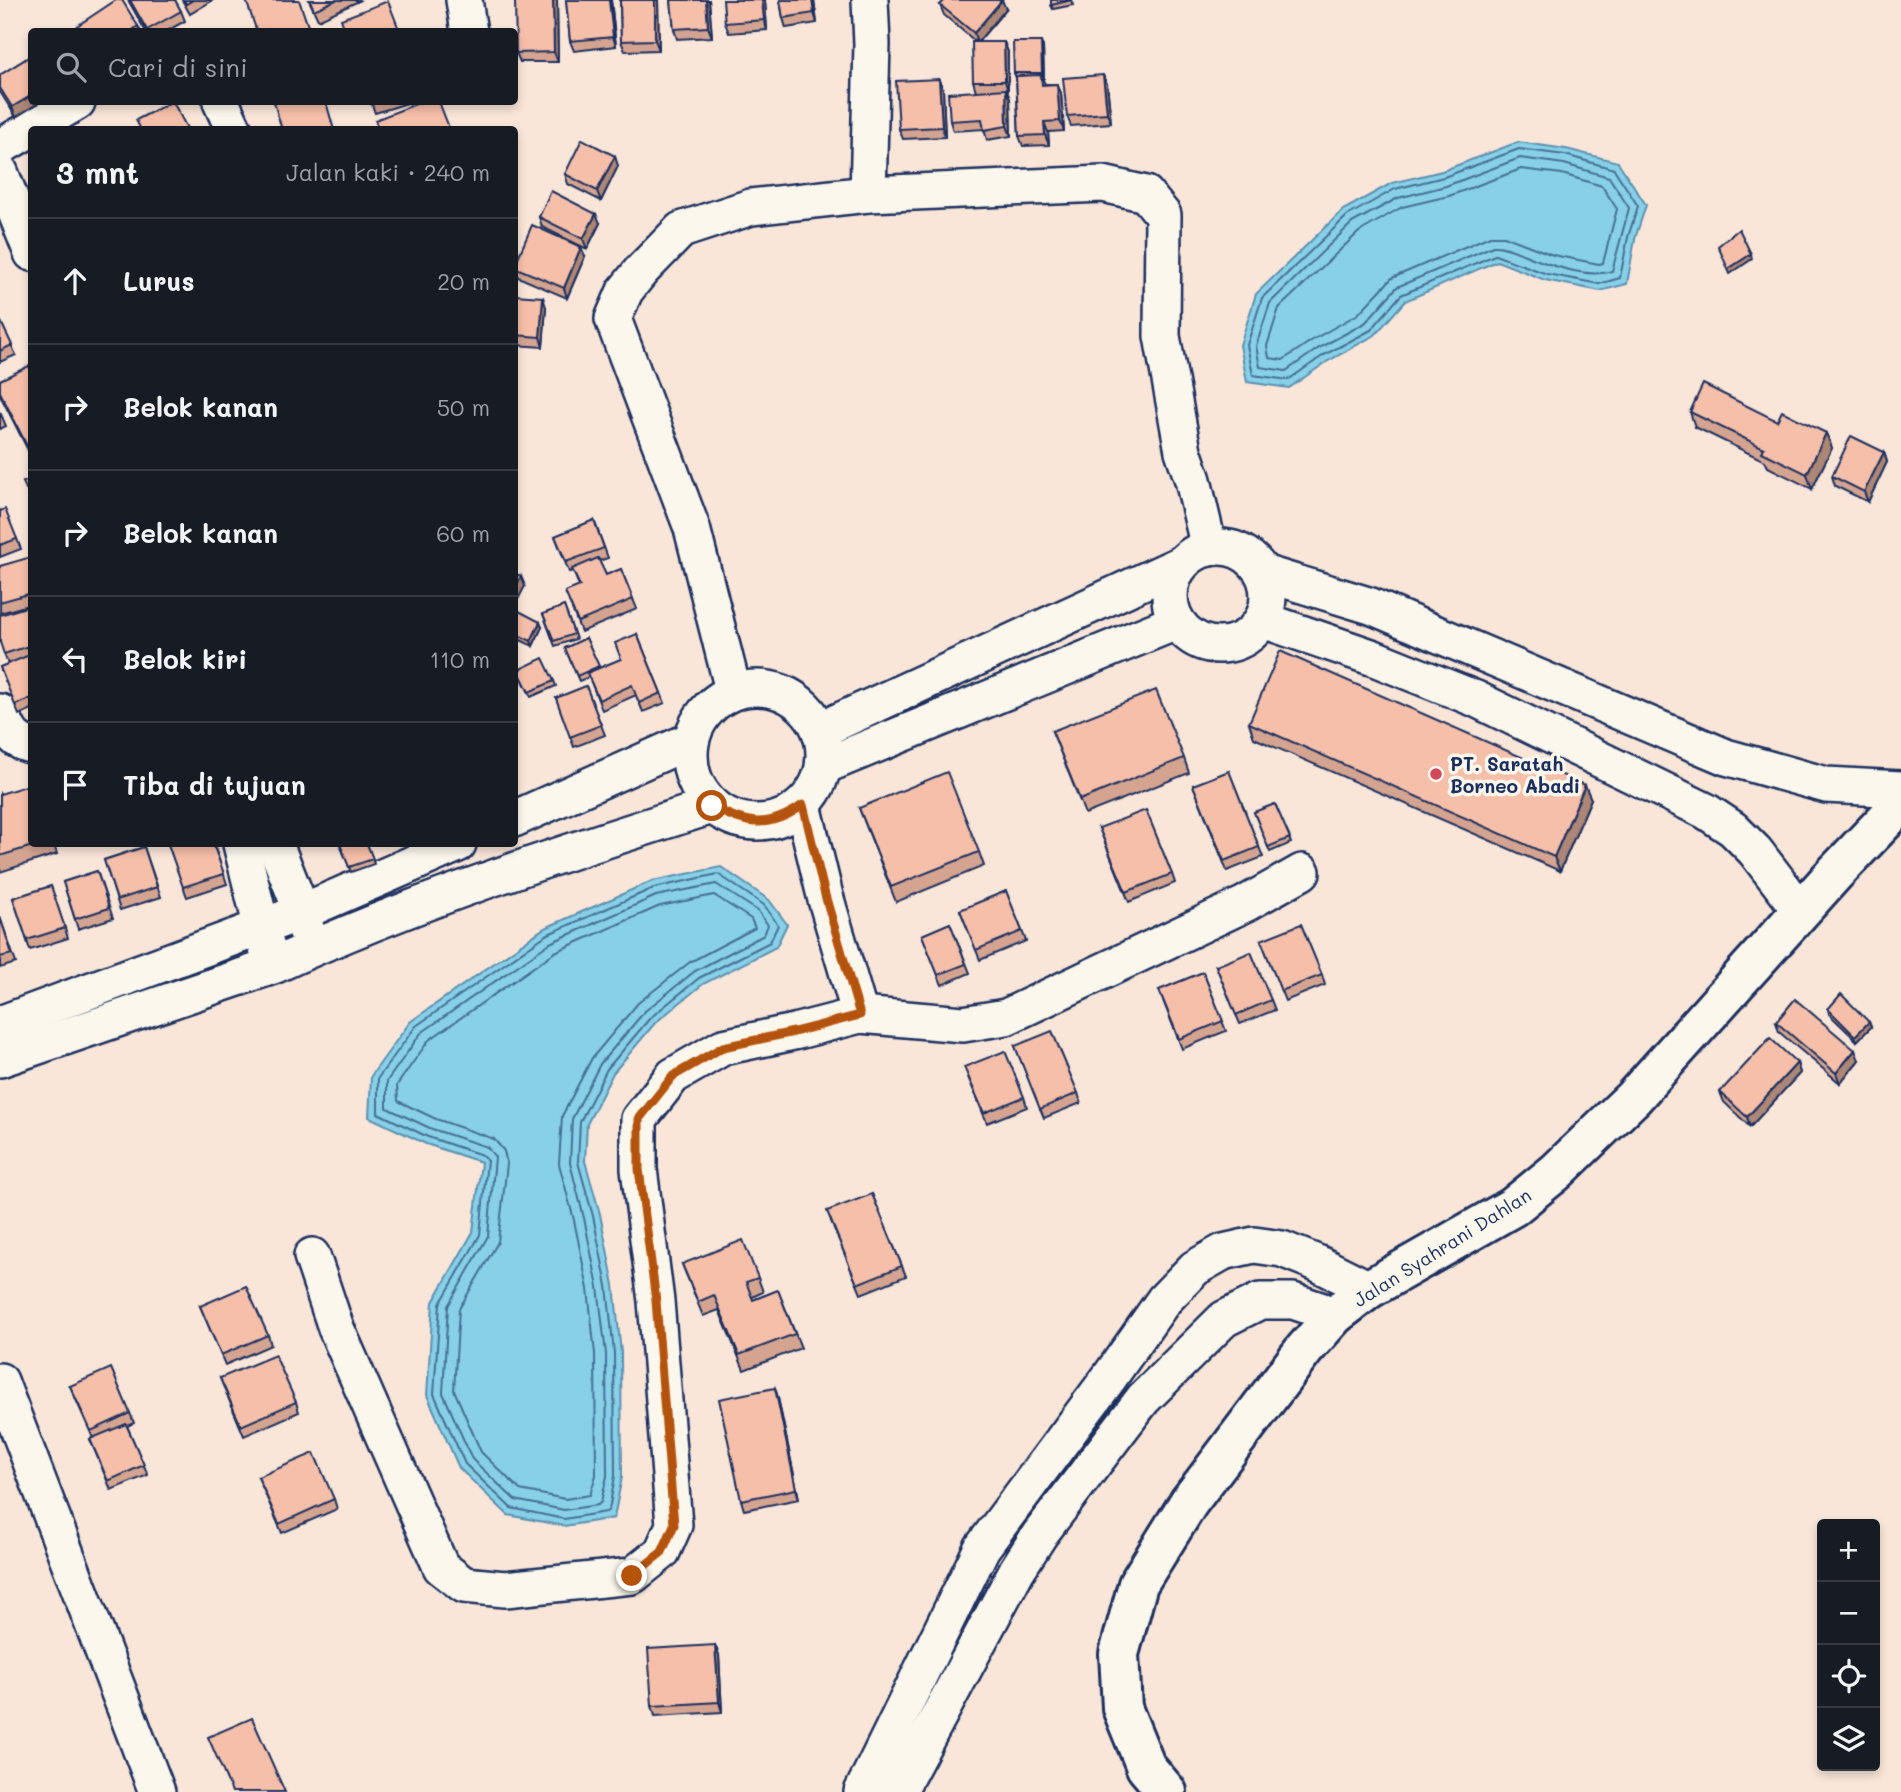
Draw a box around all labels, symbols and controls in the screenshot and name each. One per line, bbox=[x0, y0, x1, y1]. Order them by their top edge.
search box bbox=[28, 28, 518, 105]
icon: search bbox=[52, 48, 90, 86]
text: Cari di sini bbox=[108, 50, 248, 84]
text: 3 mnt bbox=[56, 152, 139, 192]
text: Jalan kaki · 240 m bbox=[286, 157, 490, 187]
icon: ahead bbox=[56, 262, 94, 300]
text: Lurus bbox=[123, 264, 195, 298]
text: 20 m bbox=[437, 266, 490, 296]
icon: right bbox=[56, 388, 94, 426]
text: Belok kanan bbox=[123, 390, 278, 424]
text: 50 m bbox=[437, 392, 490, 422]
icon: right bbox=[56, 514, 94, 552]
text: Belok kanan bbox=[123, 516, 278, 550]
text: 60 m bbox=[436, 518, 490, 548]
icon: left bbox=[56, 640, 94, 678]
text: Belok kiri bbox=[123, 642, 247, 676]
text: 110 m bbox=[430, 644, 490, 674]
place label: PT. Saratah Borneo Abadi bbox=[1450, 751, 1580, 798]
icon: arrive bbox=[56, 766, 94, 804]
marker: PT. Saratah Borneo Abadi bbox=[1428, 766, 1444, 782]
text: Tiba di tujuan bbox=[123, 768, 306, 802]
route start bbox=[696, 790, 727, 821]
street label: Jalan Syahrani Dahlan bbox=[1348, 1182, 1536, 1312]
map controls bbox=[1817, 1519, 1880, 1771]
button: + bbox=[1817, 1519, 1880, 1582]
route end bbox=[616, 1560, 647, 1591]
button: − bbox=[1817, 1582, 1880, 1645]
button: locate bbox=[1817, 1645, 1880, 1708]
button: layers bbox=[1817, 1708, 1880, 1771]

